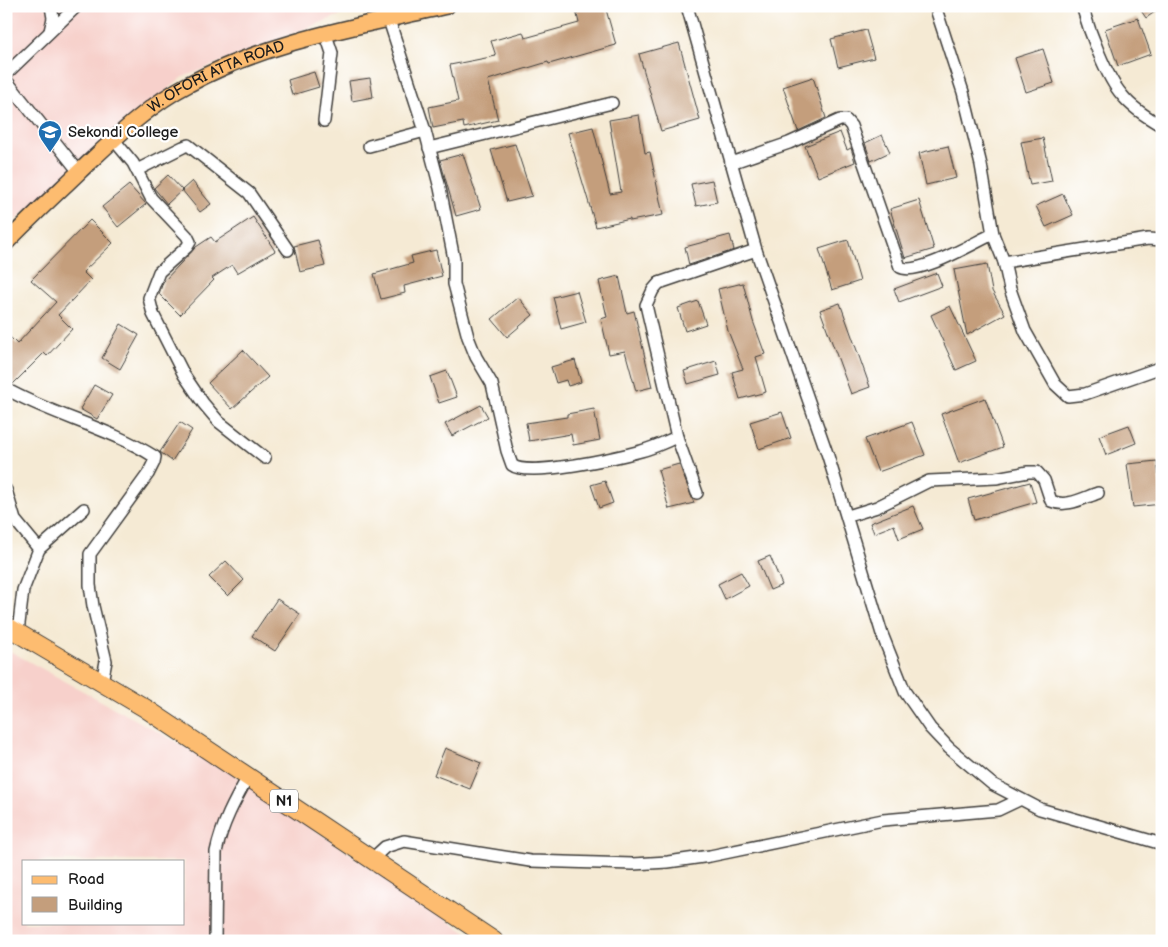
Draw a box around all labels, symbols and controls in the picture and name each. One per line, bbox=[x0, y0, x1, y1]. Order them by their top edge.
street label: W. OFORI ATTA ROAD bbox=[144, 37, 287, 117]
school or university icon: Sekondi College bbox=[37, 119, 63, 153]
place label: Sekondi College bbox=[68, 123, 179, 142]
road number: N1 bbox=[270, 789, 298, 812]
legend bbox=[22, 860, 185, 924]
text: Road bbox=[68, 870, 104, 889]
text: Building bbox=[68, 896, 123, 915]

